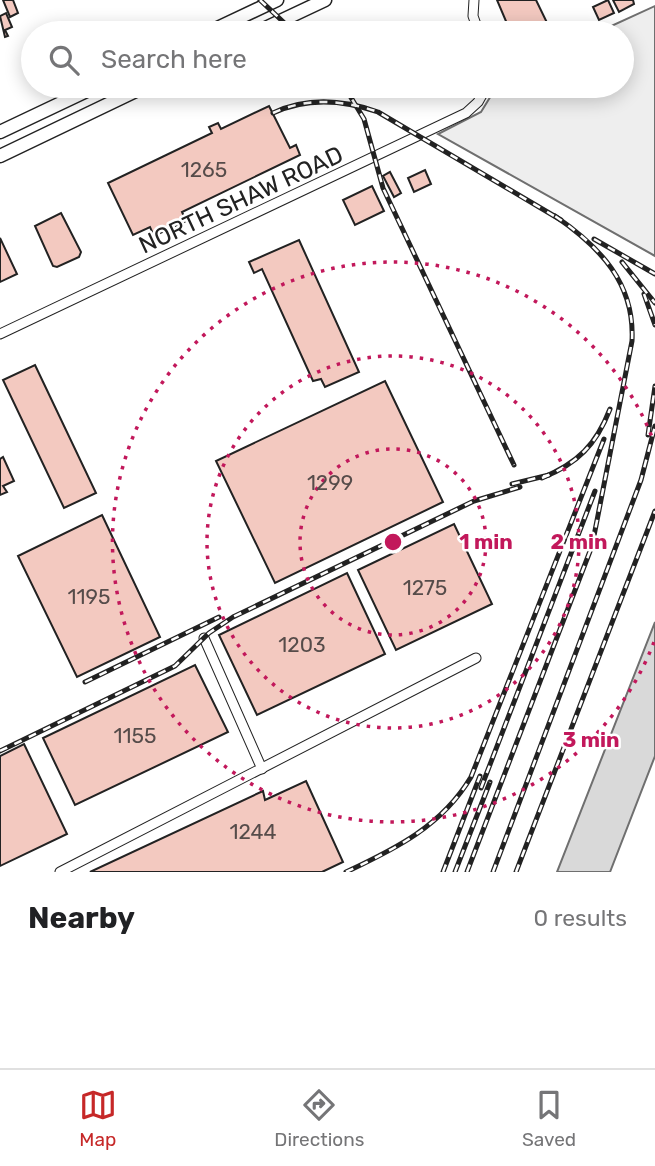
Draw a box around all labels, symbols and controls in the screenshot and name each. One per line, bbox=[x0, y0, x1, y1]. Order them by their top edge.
search box bbox=[21, 21, 634, 98]
icon: search bbox=[45, 41, 83, 79]
text: Search here bbox=[101, 44, 247, 75]
street label: NORTH SHAW ROAD bbox=[135, 140, 347, 260]
house number: 1265 bbox=[181, 157, 227, 182]
house number: 1299 bbox=[307, 470, 353, 495]
text: 1 min bbox=[459, 529, 513, 554]
text: 2 min bbox=[551, 529, 607, 554]
centre of rings bbox=[381, 530, 405, 554]
house number: 1275 bbox=[403, 575, 447, 600]
house number: 1195 bbox=[68, 584, 110, 609]
house number: 1203 bbox=[278, 632, 326, 657]
house number: 1155 bbox=[114, 723, 156, 748]
text: 3 min bbox=[562, 727, 620, 752]
house number: 1244 bbox=[229, 819, 277, 844]
text: Nearby bbox=[28, 900, 135, 936]
text: 0 results bbox=[533, 904, 627, 932]
tab: Map bbox=[79, 1086, 117, 1151]
tab: Directions bbox=[274, 1086, 364, 1151]
tab: Saved bbox=[522, 1086, 576, 1151]

